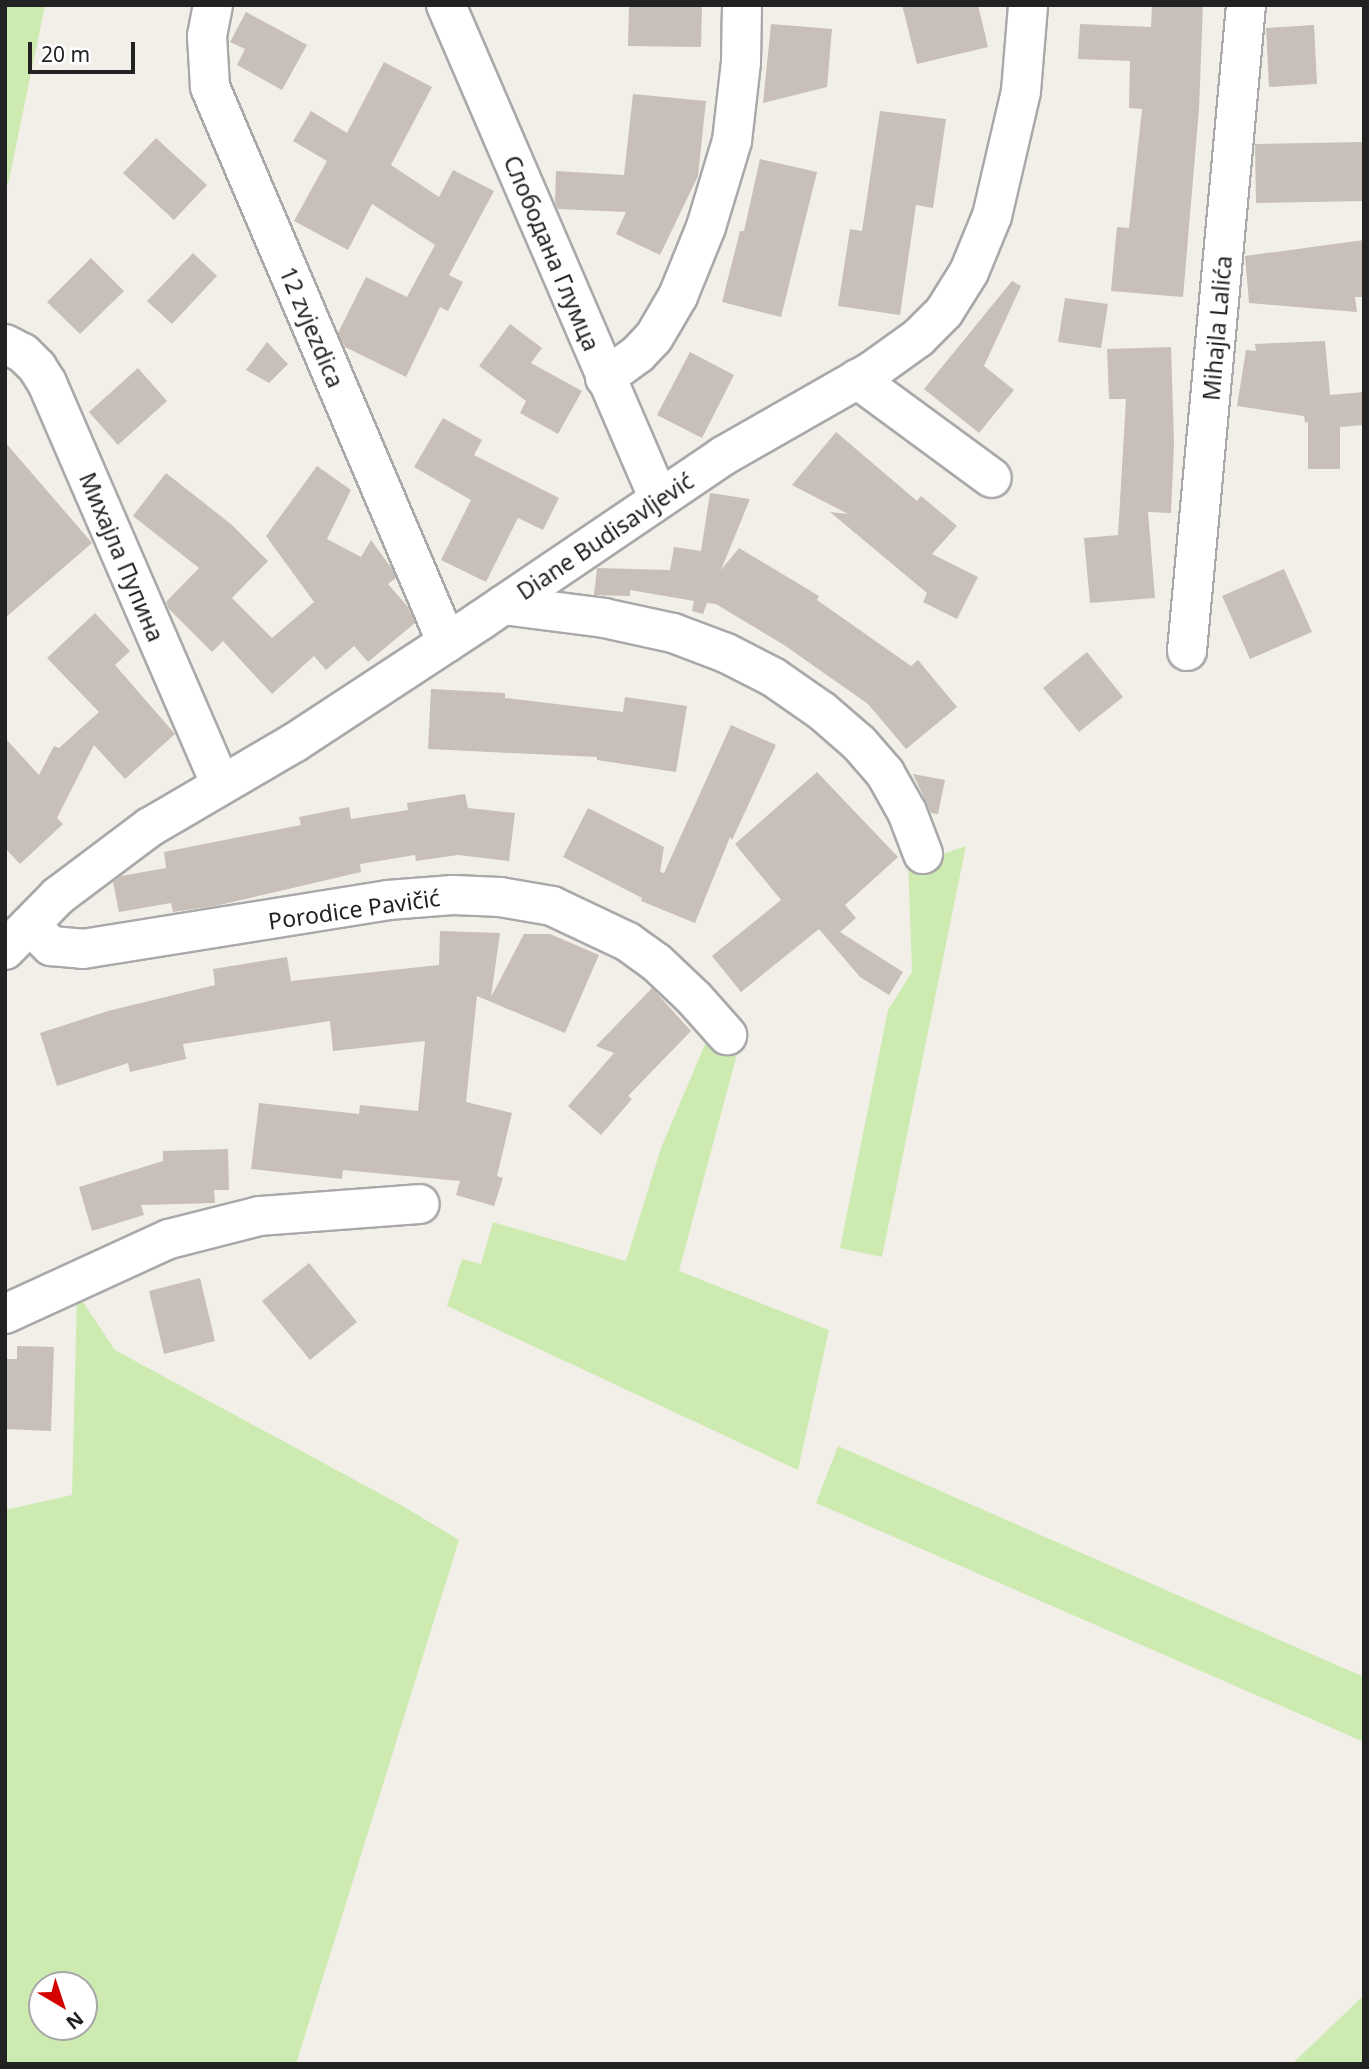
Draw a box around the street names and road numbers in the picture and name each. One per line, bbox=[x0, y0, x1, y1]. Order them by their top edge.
street label: Слободана Глумца bbox=[498, 151, 606, 355]
street label: Mihajla Lalića bbox=[1197, 254, 1237, 402]
street label: 12 zvjezdica bbox=[274, 263, 350, 391]
street label: Diane Budisavljević bbox=[512, 467, 698, 605]
street label: Михајла Пупина bbox=[74, 468, 170, 646]
street label: Porodice Pavičić bbox=[266, 883, 442, 935]

